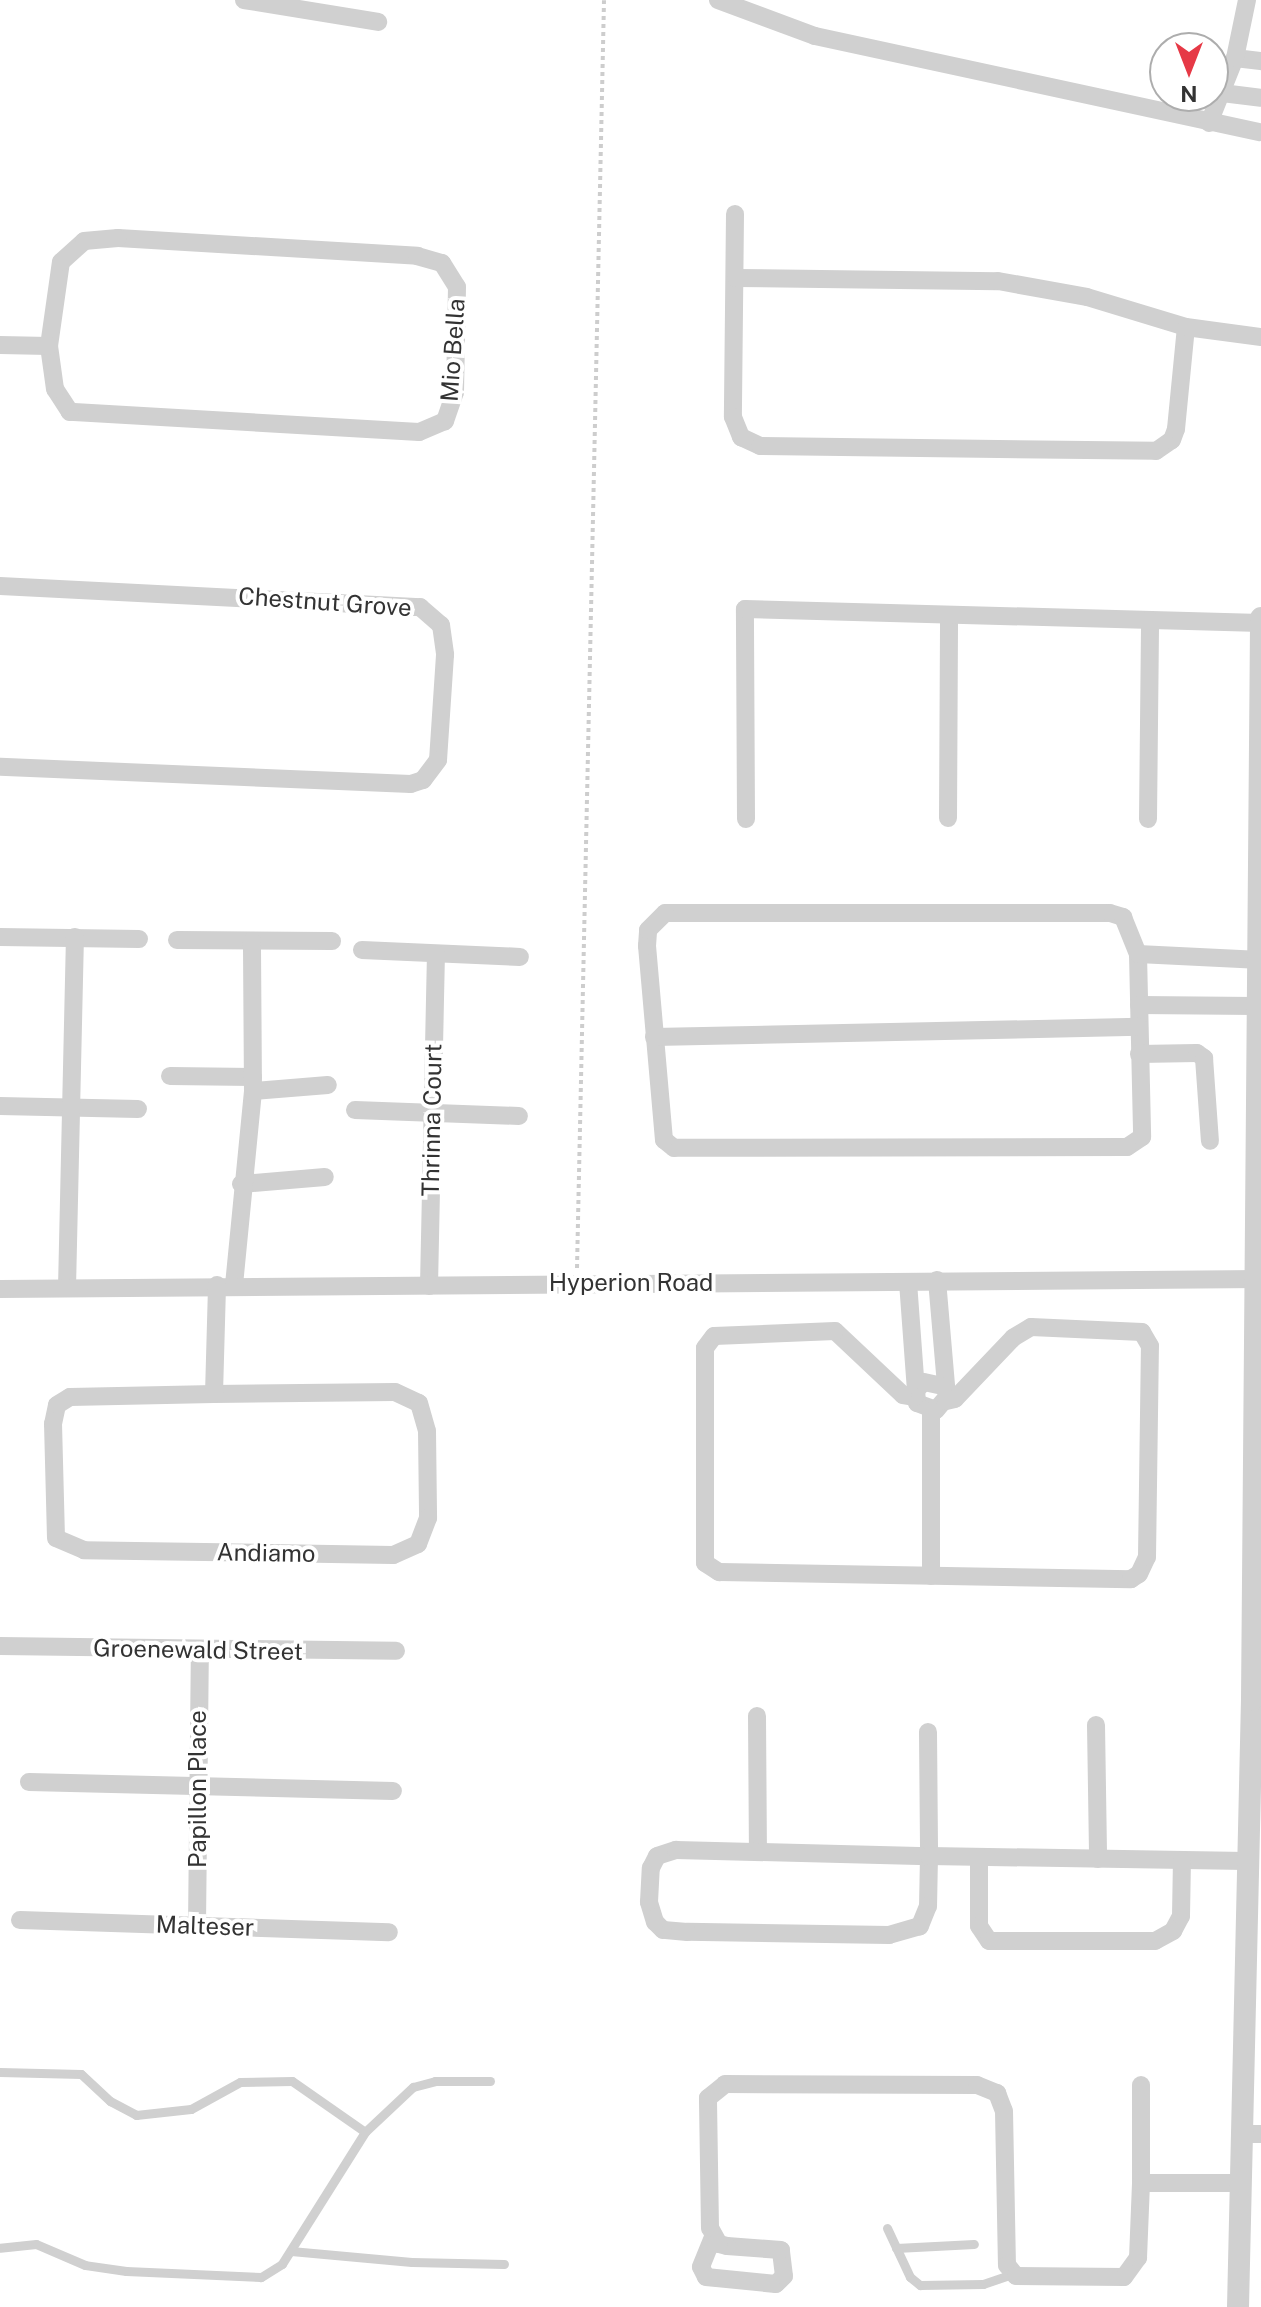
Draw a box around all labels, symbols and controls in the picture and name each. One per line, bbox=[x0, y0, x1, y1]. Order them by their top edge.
north arrow bbox=[1149, 32, 1229, 112]
text: N bbox=[1180, 81, 1198, 107]
street label: Mio Bella bbox=[435, 297, 471, 403]
street label: Chestnut Grove bbox=[237, 582, 413, 622]
street label: Thrinna Court bbox=[416, 1043, 448, 1197]
street label: Hyperion Road bbox=[549, 1269, 713, 1297]
street label: Andiamo bbox=[216, 1538, 316, 1568]
street label: Groenewald Street bbox=[93, 1634, 303, 1666]
street label: Papillon Place bbox=[184, 1710, 212, 1868]
street label: Malteser bbox=[155, 1910, 255, 1942]

